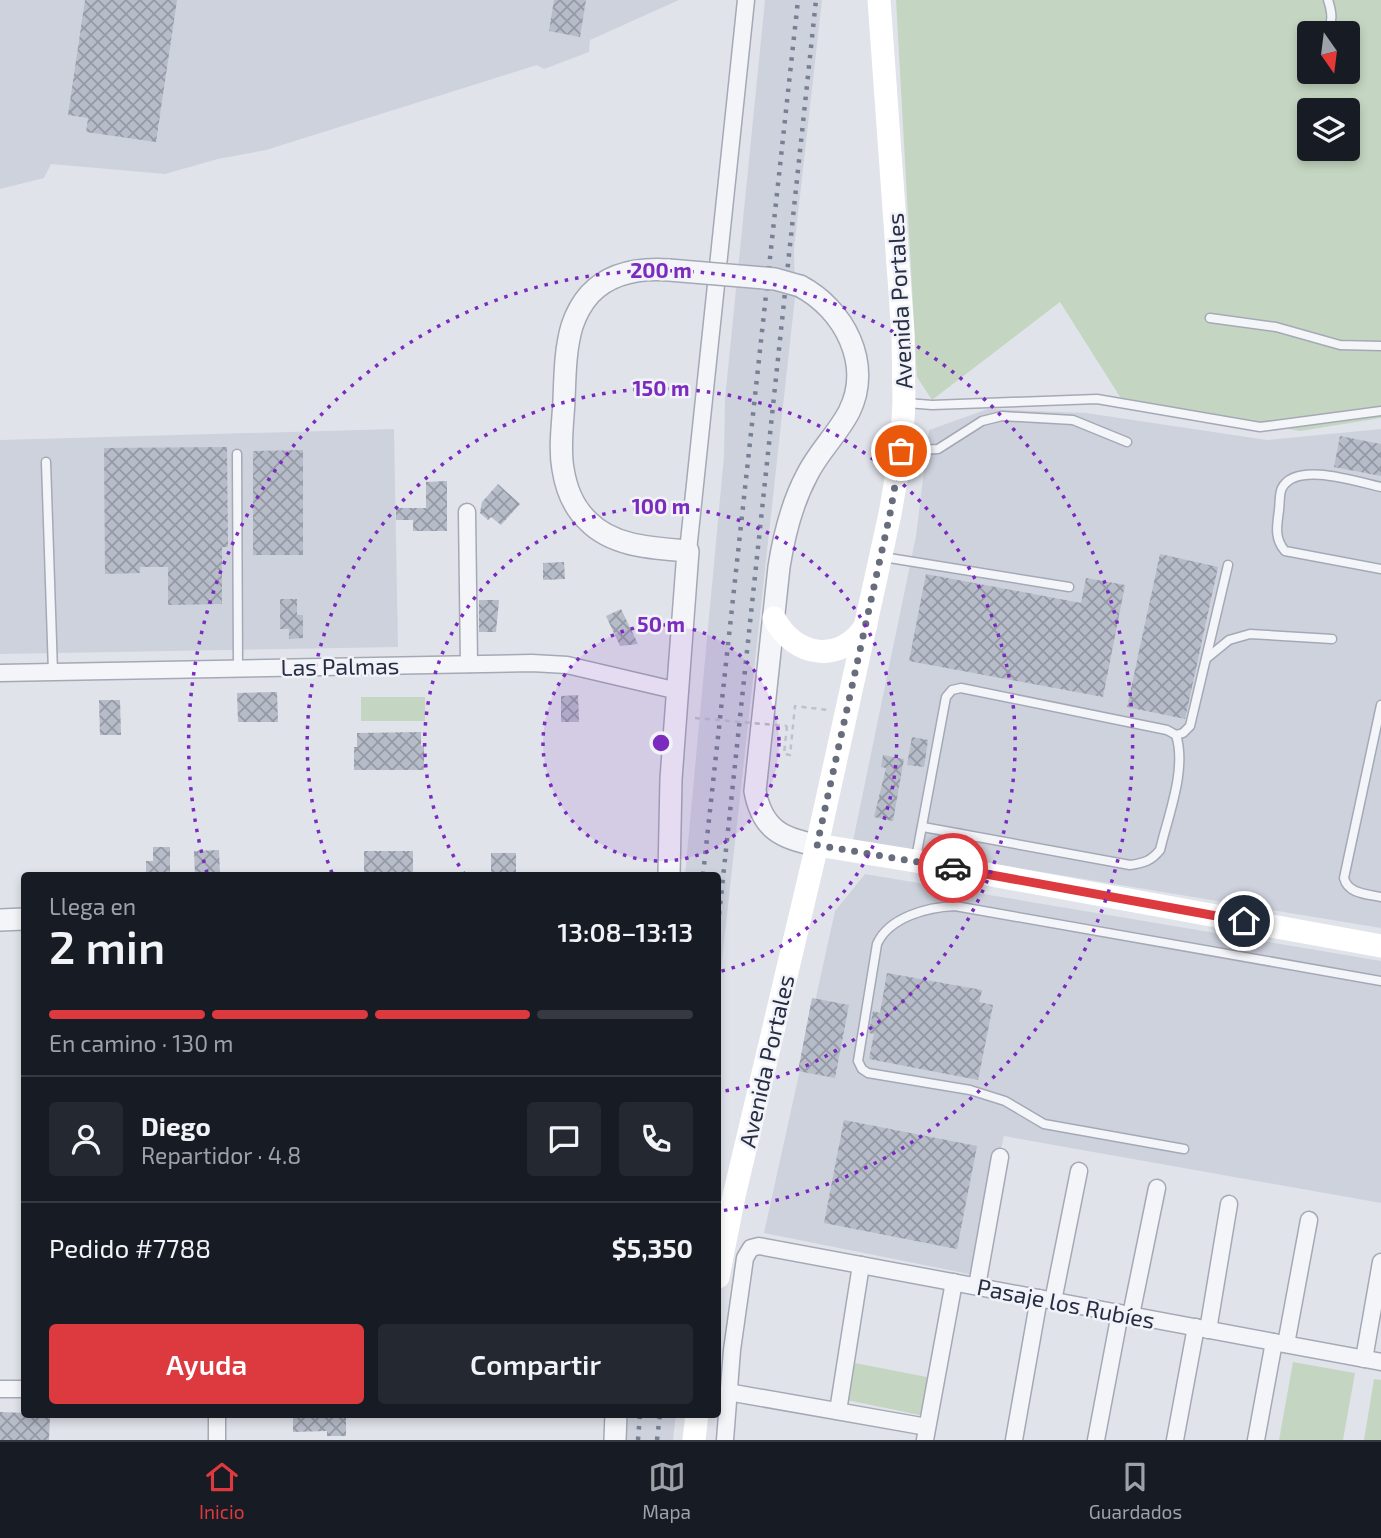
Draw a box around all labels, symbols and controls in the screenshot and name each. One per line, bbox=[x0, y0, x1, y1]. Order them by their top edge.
north arrow bbox=[1297, 21, 1360, 84]
map controls bbox=[1297, 21, 1360, 161]
button: layers bbox=[1297, 98, 1360, 161]
street label: Avenida Portales bbox=[880, 212, 918, 390]
text: 200 m bbox=[630, 257, 692, 282]
text: 150 m bbox=[633, 375, 689, 400]
pin bbox=[871, 421, 931, 481]
icon: bag bbox=[882, 432, 920, 470]
text: 100 m bbox=[632, 493, 690, 518]
text: 50 m bbox=[637, 611, 685, 636]
street label: Las Palmas bbox=[280, 651, 400, 681]
centre of rings bbox=[649, 731, 673, 755]
courier bbox=[918, 833, 988, 903]
icon: car bbox=[934, 849, 972, 887]
pin bbox=[1214, 891, 1274, 951]
text: Llega en bbox=[49, 892, 136, 920]
icon: home bbox=[1225, 902, 1263, 940]
text: 13:08–13:13 bbox=[557, 916, 693, 947]
text: 2 min bbox=[49, 918, 165, 973]
street label: Avenida Portales bbox=[733, 972, 799, 1150]
text: En camino · 130 m bbox=[49, 1029, 233, 1057]
button: person bbox=[49, 1102, 123, 1176]
button: chat bbox=[527, 1102, 601, 1176]
button: phone bbox=[619, 1102, 693, 1176]
text: Diego bbox=[141, 1110, 211, 1141]
text: Repartidor · 4.8 bbox=[141, 1141, 301, 1169]
text: Pedido #7788 bbox=[49, 1232, 211, 1263]
text: $5,350 bbox=[612, 1232, 693, 1263]
street label: Pasaje los Rubíes bbox=[975, 1272, 1157, 1334]
button: Ayuda bbox=[49, 1324, 364, 1404]
button: Compartir bbox=[378, 1324, 693, 1404]
tab: Inicio bbox=[199, 1458, 244, 1523]
tab: Mapa bbox=[642, 1458, 691, 1523]
tab: Guardados bbox=[1089, 1458, 1182, 1523]

